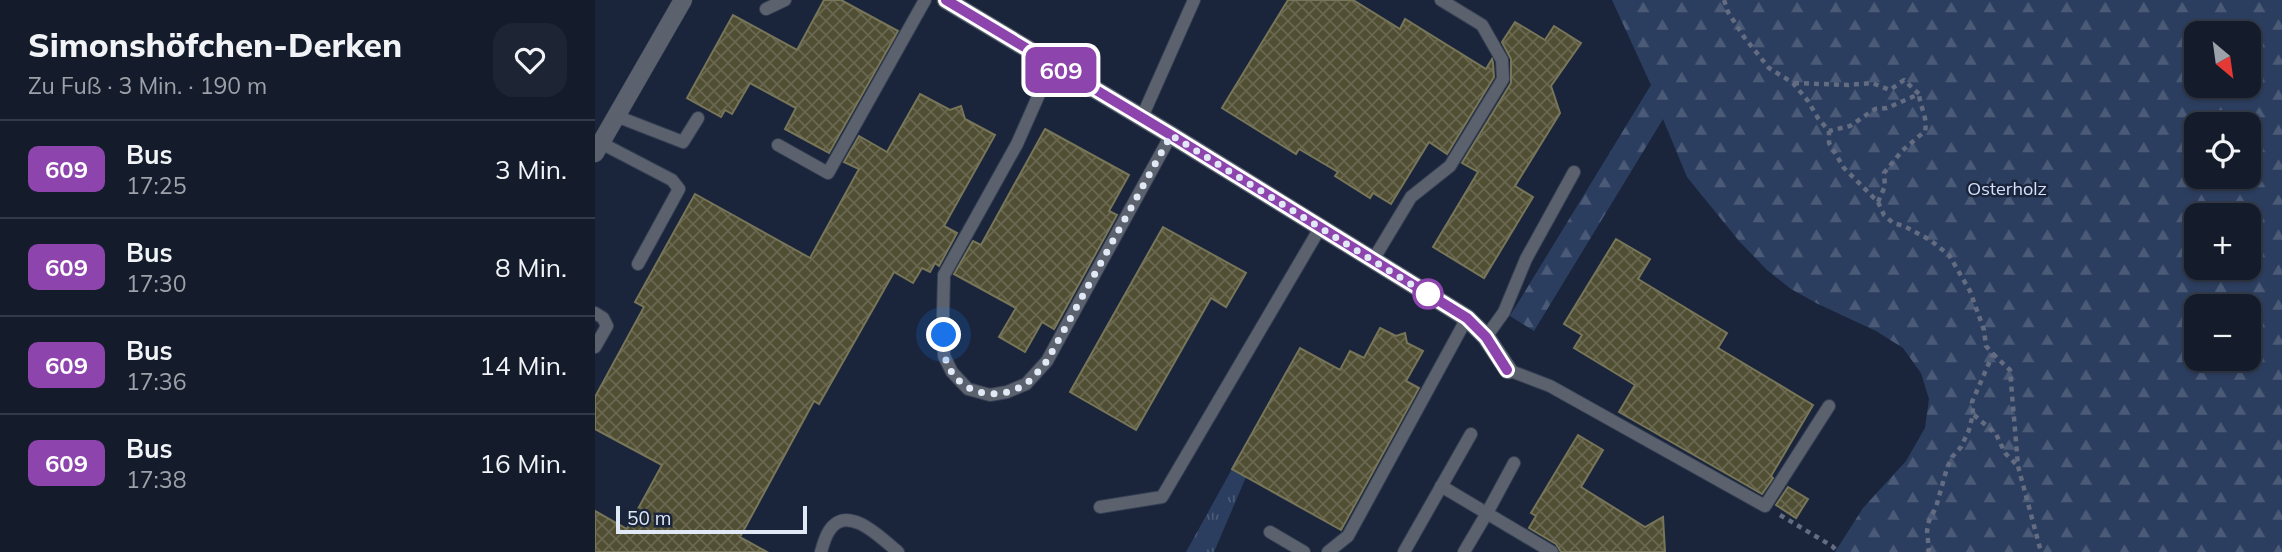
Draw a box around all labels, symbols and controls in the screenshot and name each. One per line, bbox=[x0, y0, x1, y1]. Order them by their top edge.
north arrow bbox=[2184, 21, 2261, 98]
map controls bbox=[2184, 21, 2261, 371]
button: heart bbox=[493, 23, 567, 97]
text: Simonshöfchen-Derken bbox=[28, 24, 402, 65]
line badge: 609 bbox=[1021, 47, 1101, 93]
text: 609 bbox=[1039, 55, 1083, 85]
text: Zu Fuß · 3 Min. · 190 m bbox=[28, 71, 267, 100]
button: locate bbox=[2184, 112, 2261, 189]
text: Bus bbox=[126, 138, 172, 171]
text: 3 Min. bbox=[495, 153, 567, 186]
text: 609 bbox=[45, 154, 88, 184]
text: 17:25 bbox=[126, 171, 186, 200]
park label: Osterholz bbox=[1967, 177, 2047, 200]
button: + bbox=[2184, 203, 2261, 280]
text: Bus bbox=[126, 236, 172, 269]
text: 8 Min. bbox=[495, 251, 567, 284]
text: 609 bbox=[45, 252, 88, 282]
text: 17:30 bbox=[126, 269, 186, 298]
unlabelled marker bbox=[1413, 279, 1443, 309]
button: − bbox=[2184, 294, 2261, 371]
your location bbox=[926, 317, 961, 352]
text: Bus bbox=[126, 334, 172, 367]
text: 14 Min. bbox=[479, 349, 567, 382]
text: 609 bbox=[45, 350, 88, 380]
text: 17:36 bbox=[126, 367, 186, 396]
text: Bus bbox=[126, 432, 172, 465]
text: 16 Min. bbox=[479, 447, 567, 480]
text: 609 bbox=[45, 448, 88, 478]
text: 17:38 bbox=[126, 465, 186, 494]
scale bar bbox=[616, 503, 807, 535]
text: 50 m bbox=[627, 506, 671, 530]

